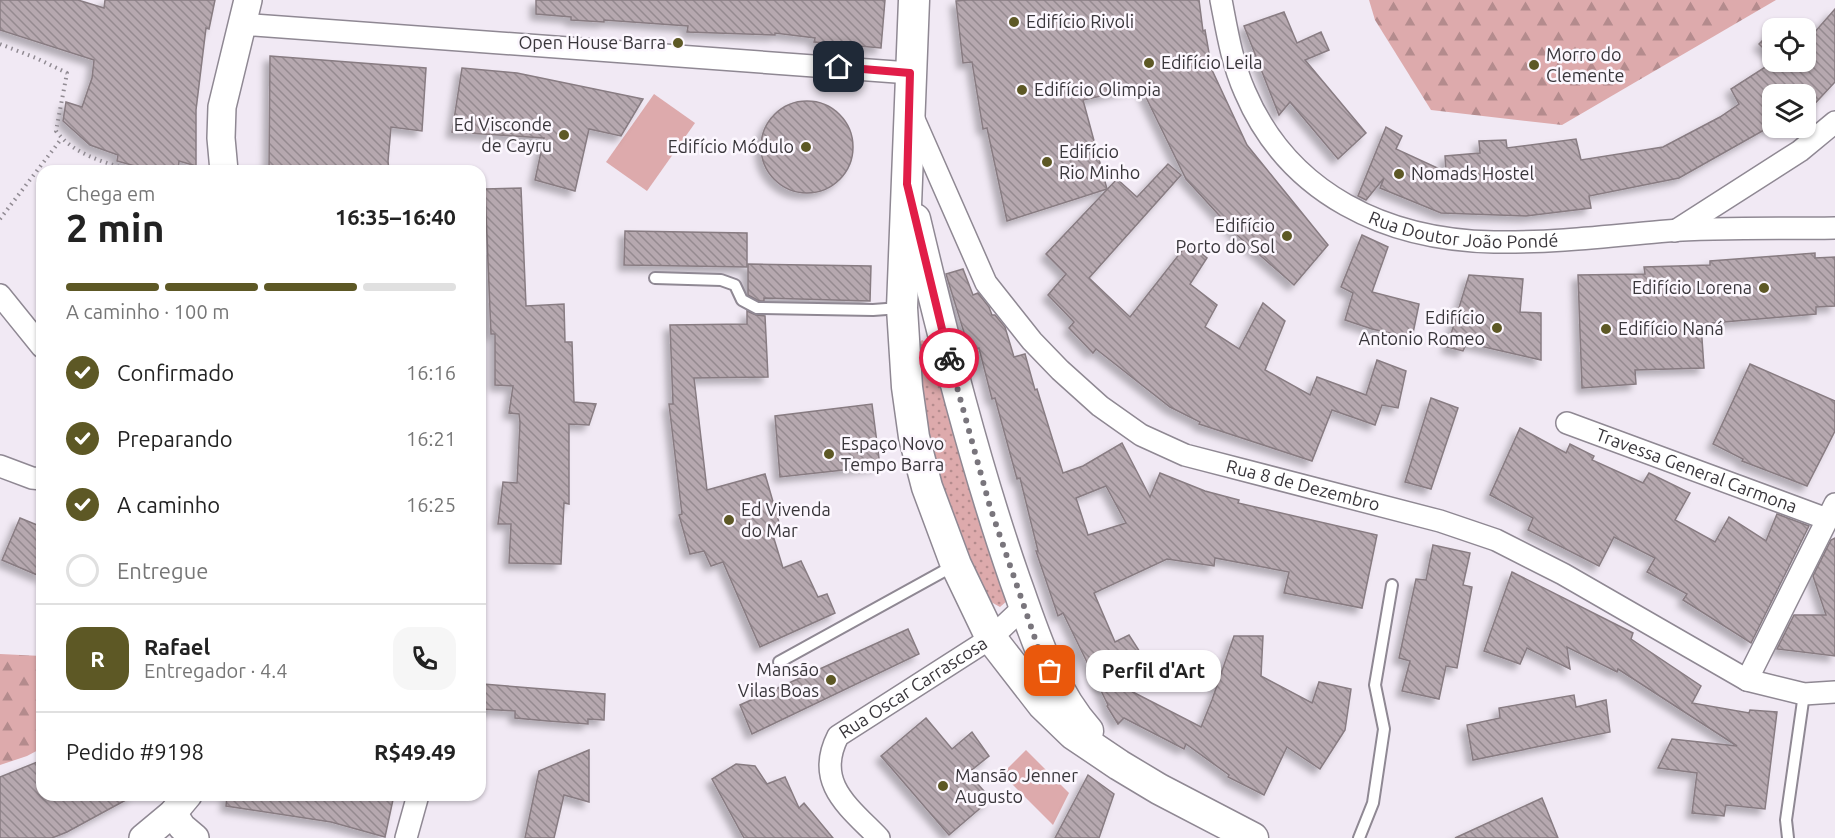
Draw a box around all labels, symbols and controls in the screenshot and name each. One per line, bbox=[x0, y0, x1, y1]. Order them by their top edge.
place label: Edifício Rivoli bbox=[1026, 11, 1134, 31]
marker: Edifício Rivoli bbox=[1007, 15, 1021, 29]
map controls bbox=[1762, 18, 1816, 138]
button: locate bbox=[1762, 18, 1816, 72]
place label: Open House Barra bbox=[518, 32, 666, 52]
marker: Open House Barra bbox=[671, 36, 685, 50]
pin bbox=[813, 41, 864, 92]
place label: Morro do Clemente bbox=[1546, 44, 1624, 85]
icon: home bbox=[822, 50, 855, 83]
place label: Edifício Leila bbox=[1161, 52, 1263, 72]
marker: Edifício Leila bbox=[1142, 56, 1156, 70]
marker: Morro do Clemente bbox=[1527, 58, 1541, 72]
place label: Edifício Olimpia bbox=[1034, 79, 1161, 99]
marker: Edifício Olimpia bbox=[1015, 83, 1029, 97]
button: layers bbox=[1762, 84, 1816, 138]
place label: Ed Visconde de Cayru bbox=[454, 114, 552, 155]
marker: Ed Visconde de Cayru bbox=[557, 128, 571, 142]
place label: Edifício Módulo bbox=[668, 136, 794, 156]
marker: Edifício Módulo bbox=[799, 140, 813, 154]
place label: Edifício Rio Minho bbox=[1059, 141, 1140, 182]
marker: Edifício Rio Minho bbox=[1040, 155, 1054, 169]
place label: Nomads Hostel bbox=[1411, 163, 1534, 183]
marker: Nomads Hostel bbox=[1392, 167, 1406, 181]
text: Chega em bbox=[66, 182, 155, 205]
text: 16:35–16:40 bbox=[335, 204, 456, 229]
text: 2 min bbox=[66, 206, 165, 249]
street label: Rua Doutor João Pondé bbox=[1366, 207, 1559, 251]
place label: Edifício Porto do Sol bbox=[1176, 215, 1275, 256]
marker: Edifício Porto do Sol bbox=[1280, 229, 1294, 243]
place label: Edifício Lorena bbox=[1632, 277, 1752, 297]
marker: Edifício Lorena bbox=[1757, 281, 1771, 295]
text: A caminho · 100 m bbox=[66, 300, 230, 323]
place label: Edifício Antonio Romeo bbox=[1358, 307, 1485, 348]
place label: Edifício Naná bbox=[1618, 318, 1724, 338]
marker: Edifício Antonio Romeo bbox=[1490, 321, 1504, 335]
marker: Edifício Naná bbox=[1599, 322, 1613, 336]
courier bbox=[919, 328, 979, 388]
icon: bike bbox=[933, 342, 966, 375]
icon: check bbox=[66, 356, 99, 389]
text: Confirmado bbox=[117, 360, 234, 385]
text: 16:16 bbox=[406, 361, 456, 384]
icon: check bbox=[66, 422, 99, 455]
street label: Travessa General Carmona bbox=[1593, 424, 1800, 516]
text: Preparando bbox=[117, 426, 233, 451]
text: 16:21 bbox=[406, 427, 456, 450]
place label: Espaço Novo Tempo Barra bbox=[841, 433, 944, 474]
marker: Espaço Novo Tempo Barra bbox=[822, 447, 836, 461]
street label: Rua 8 de Dezembro bbox=[1224, 455, 1382, 514]
icon: check bbox=[66, 488, 99, 521]
text: A caminho bbox=[117, 492, 220, 517]
text: 16:25 bbox=[406, 493, 456, 516]
place label: Ed Vivenda do Mar bbox=[741, 499, 831, 540]
marker: Ed Vivenda do Mar bbox=[722, 513, 736, 527]
text: Entregue bbox=[117, 558, 208, 583]
button: phone bbox=[393, 627, 456, 690]
street label: Rua Oscar Carrascosa bbox=[835, 632, 991, 742]
text: Rafael bbox=[144, 634, 210, 659]
pin bbox=[1024, 645, 1075, 696]
text: R bbox=[90, 646, 105, 671]
callout: Perfil d'Art bbox=[1086, 650, 1221, 692]
icon: bag bbox=[1033, 654, 1066, 687]
text: Entregador · 4.4 bbox=[144, 659, 287, 682]
place label: Mansão Vilas Boas bbox=[738, 659, 819, 700]
text: Perfil d'Art bbox=[1102, 659, 1205, 682]
marker: Mansão Vilas Boas bbox=[824, 673, 838, 687]
text: Pedido #9198 bbox=[66, 739, 204, 764]
text: R$49.49 bbox=[374, 739, 456, 764]
place label: Mansão Jenner Augusto bbox=[955, 765, 1078, 806]
marker: Mansão Jenner Augusto bbox=[936, 779, 950, 793]

